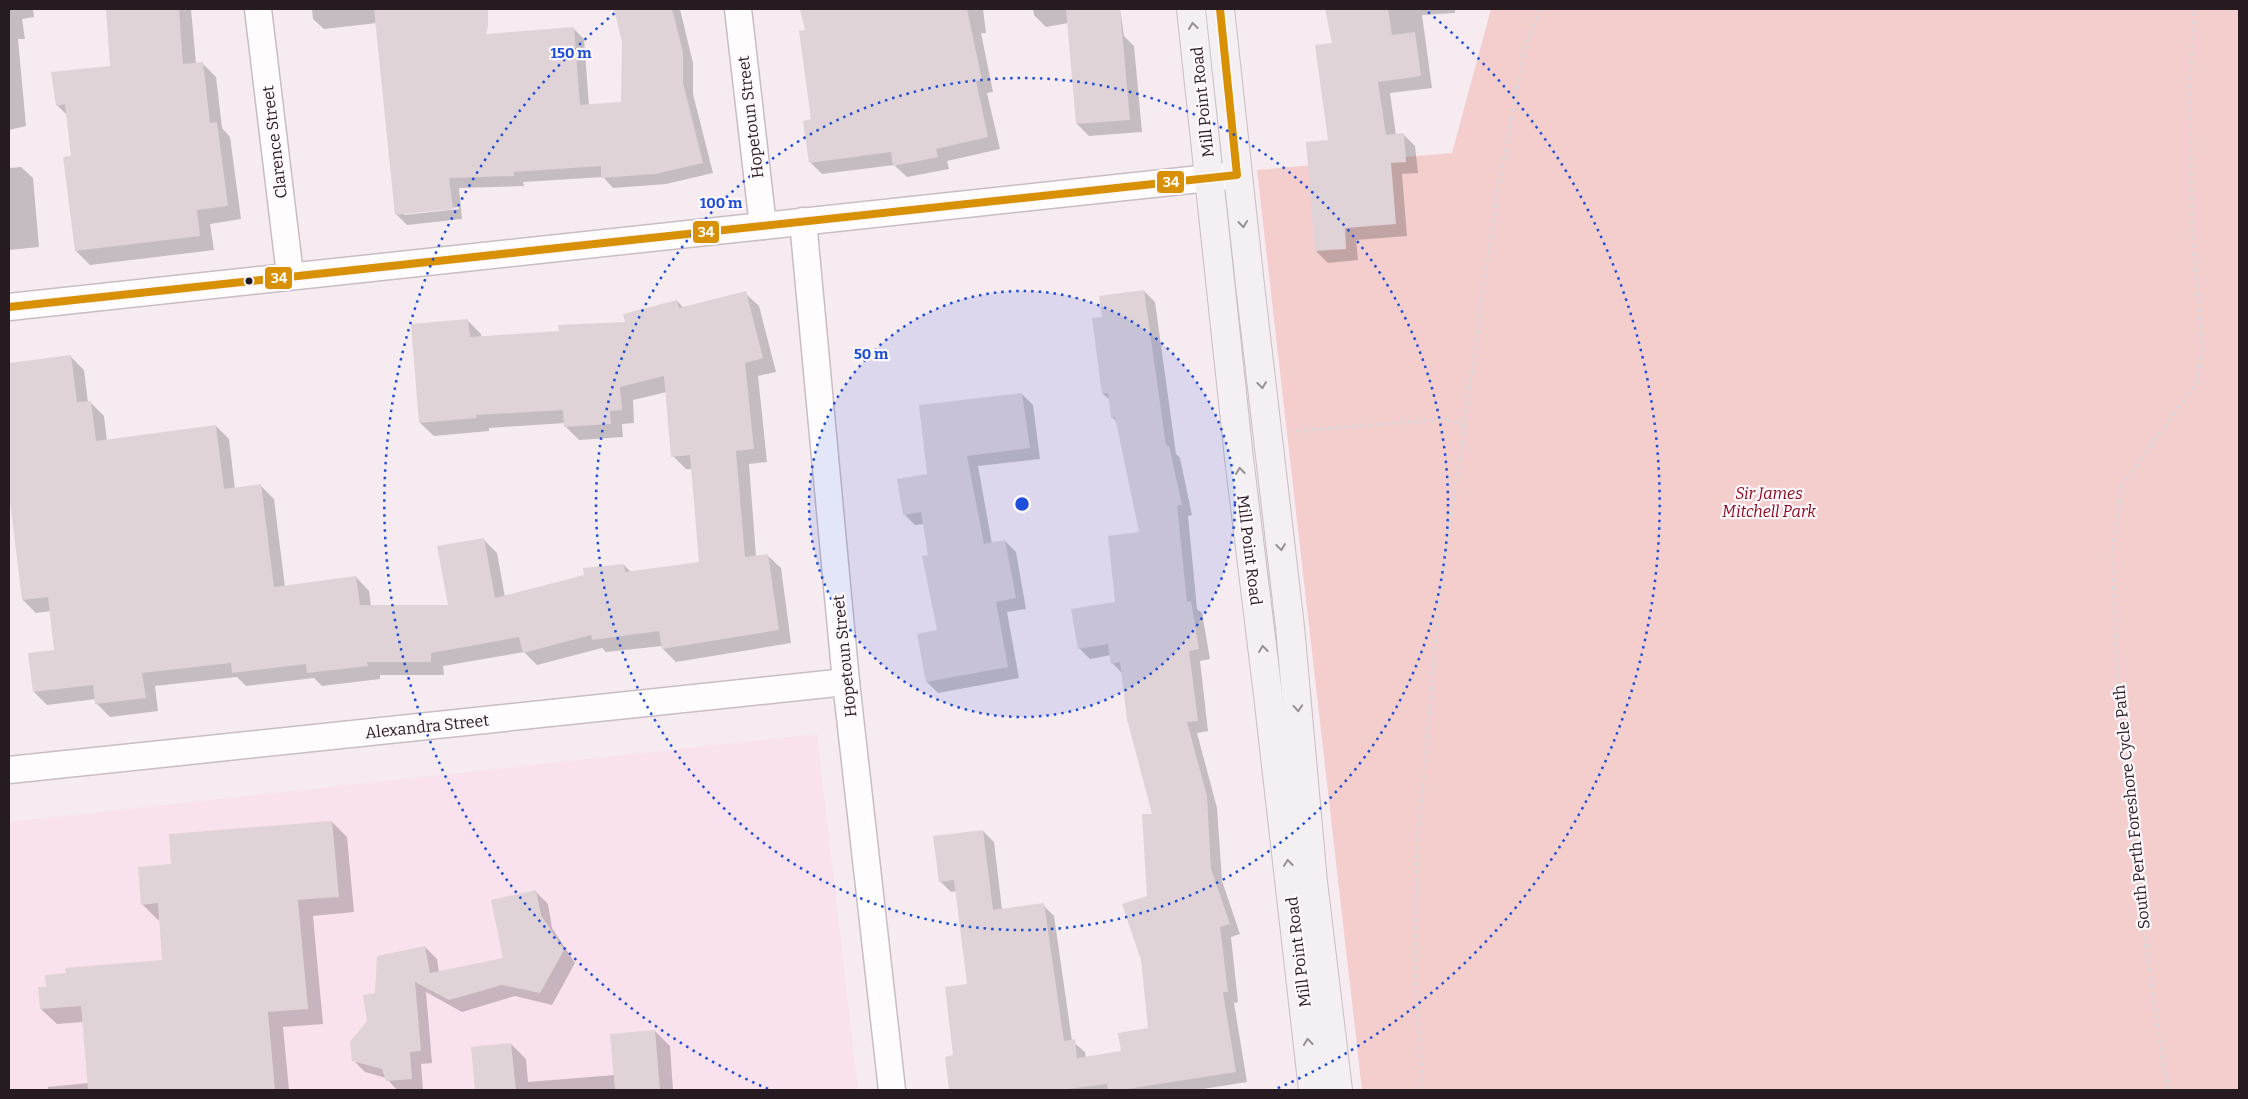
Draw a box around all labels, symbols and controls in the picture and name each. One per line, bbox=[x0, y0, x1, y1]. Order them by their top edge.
one-way arrow bbox=[1188, 22, 1199, 30]
text: 150 m bbox=[550, 44, 592, 62]
street label: Mill Point Road bbox=[1187, 45, 1218, 158]
street label: Hopetoun Street bbox=[734, 54, 767, 179]
street label: Clarence Street bbox=[258, 84, 291, 199]
line badge: 34 bbox=[1156, 170, 1185, 194]
text: 34 bbox=[1163, 174, 1180, 191]
text: 100 m bbox=[700, 194, 743, 212]
line badge: 34 bbox=[692, 220, 720, 244]
one-way arrow bbox=[1237, 220, 1248, 228]
text: 34 bbox=[698, 224, 715, 241]
line badge: 34 bbox=[264, 266, 293, 290]
text: 34 bbox=[271, 270, 288, 287]
unlabelled marker bbox=[244, 276, 254, 286]
text: 50 m bbox=[854, 345, 889, 363]
one-way arrow bbox=[1256, 382, 1267, 390]
one-way arrow bbox=[1235, 466, 1246, 474]
park label: Sir James Mitchell Park bbox=[1722, 484, 1816, 521]
street label: Mill Point Road bbox=[1233, 494, 1266, 607]
centre of rings bbox=[1013, 495, 1031, 513]
one-way arrow bbox=[1275, 543, 1286, 551]
street label: Hopetoun Street bbox=[829, 594, 860, 718]
one-way arrow bbox=[1258, 645, 1268, 654]
street label: South Perth Foreshore Cycle Path bbox=[2109, 684, 2154, 930]
one-way arrow bbox=[1293, 704, 1304, 712]
street label: Alexandra Street bbox=[364, 711, 490, 742]
one-way arrow bbox=[1283, 859, 1294, 867]
street label: Mill Point Road bbox=[1282, 895, 1315, 1008]
one-way arrow bbox=[1303, 1037, 1314, 1045]

